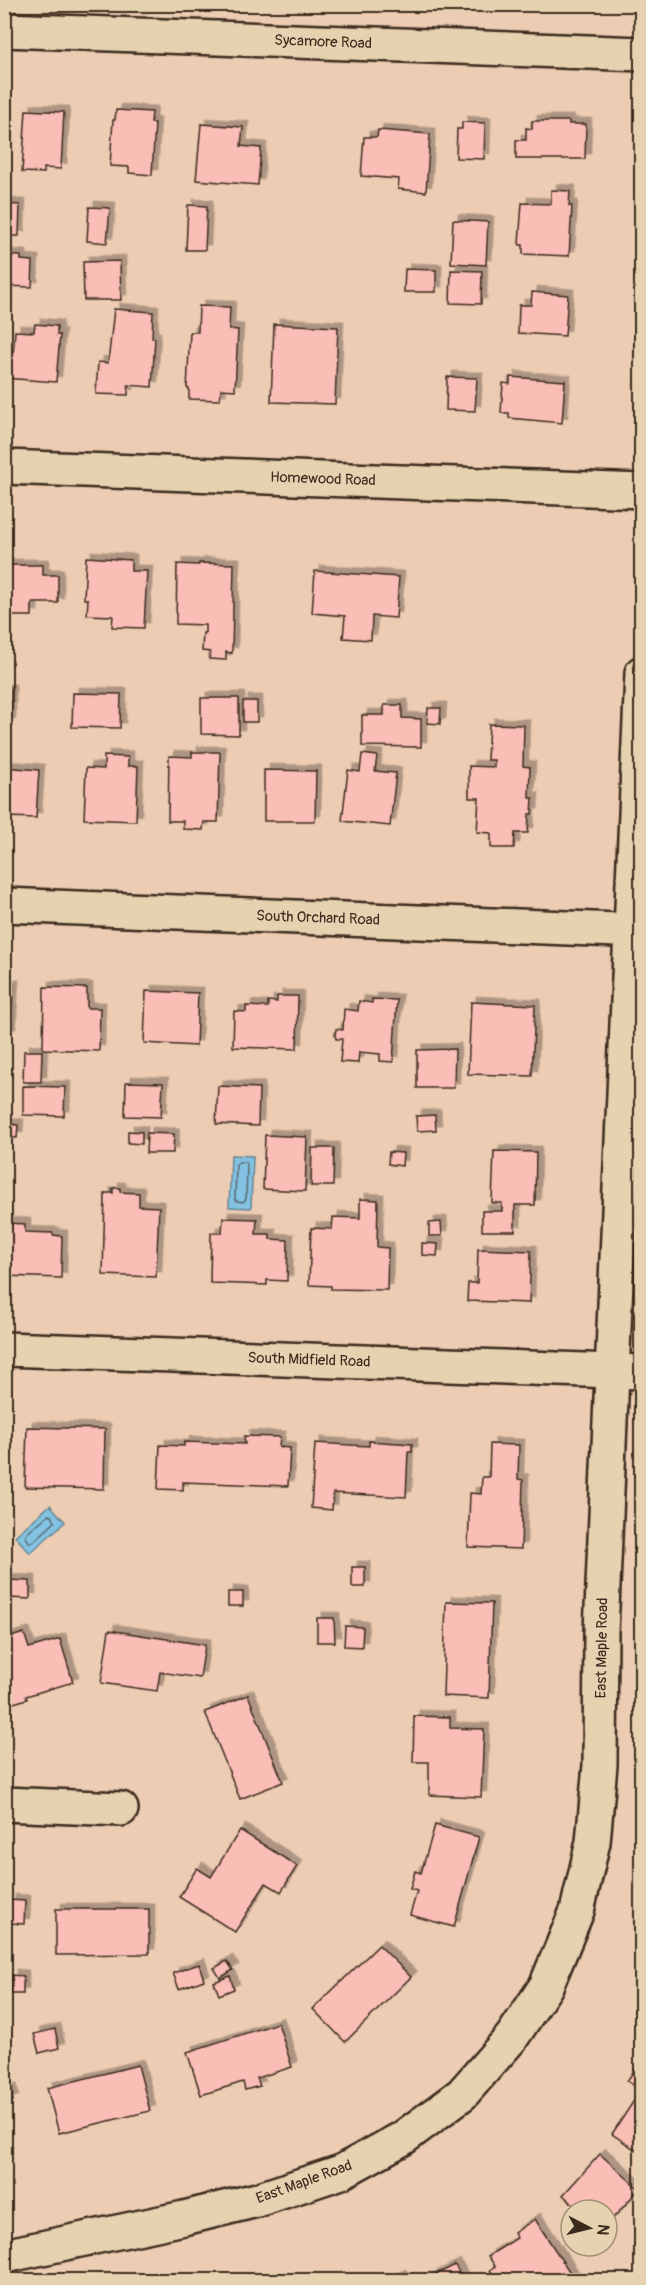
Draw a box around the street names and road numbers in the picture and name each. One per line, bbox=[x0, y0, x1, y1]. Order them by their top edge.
street label: Sycamore Road bbox=[274, 31, 372, 53]
street label: Homewood Road bbox=[270, 468, 376, 490]
street label: South Orchard Road bbox=[256, 906, 380, 930]
street label: South Midfield Road bbox=[247, 1348, 371, 1372]
street label: East Maple Road bbox=[592, 1597, 612, 1699]
street label: East Maple Road bbox=[253, 2156, 355, 2208]

